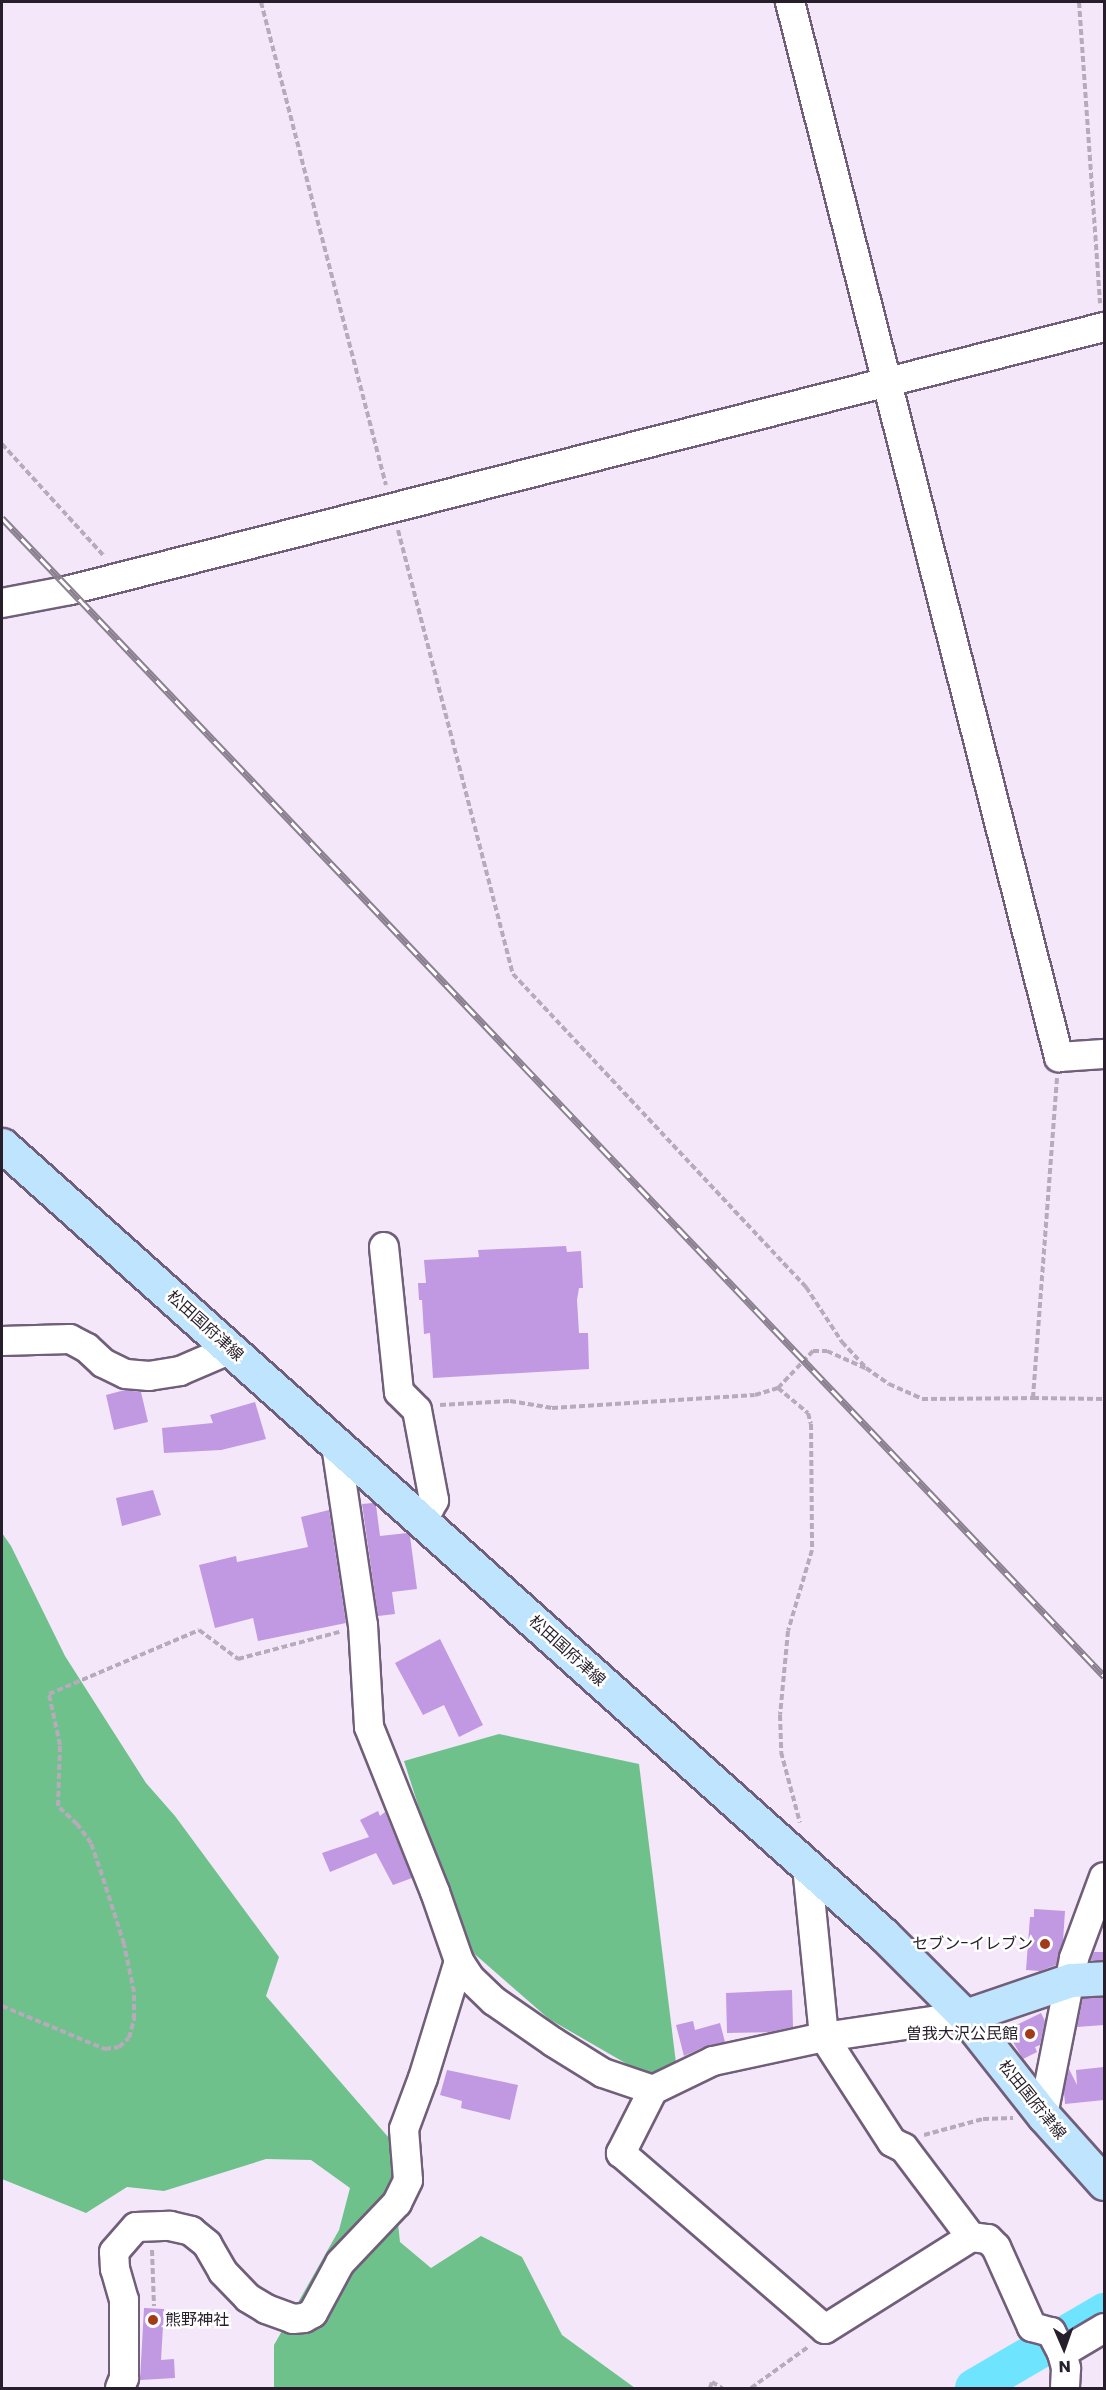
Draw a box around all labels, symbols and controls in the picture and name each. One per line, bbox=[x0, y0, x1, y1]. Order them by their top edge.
street label: 松田国府津線 bbox=[163, 1287, 247, 1365]
street label: 松田国府津線 bbox=[525, 1612, 609, 1690]
place label: セブン-イレブン bbox=[912, 1934, 1033, 1954]
marker: セブン-イレブン bbox=[1038, 1937, 1052, 1951]
place label: 曽我大沢公民館 bbox=[906, 2024, 1018, 2044]
marker: 曽我大沢公民館 bbox=[1023, 2027, 1037, 2041]
street label: 松田国府津線 bbox=[994, 2057, 1070, 2143]
place label: 熊野神社 bbox=[165, 2310, 229, 2330]
marker: 熊野神社 bbox=[146, 2313, 160, 2327]
north arrow bbox=[1034, 2318, 1094, 2378]
text: N bbox=[1058, 2355, 1071, 2378]

